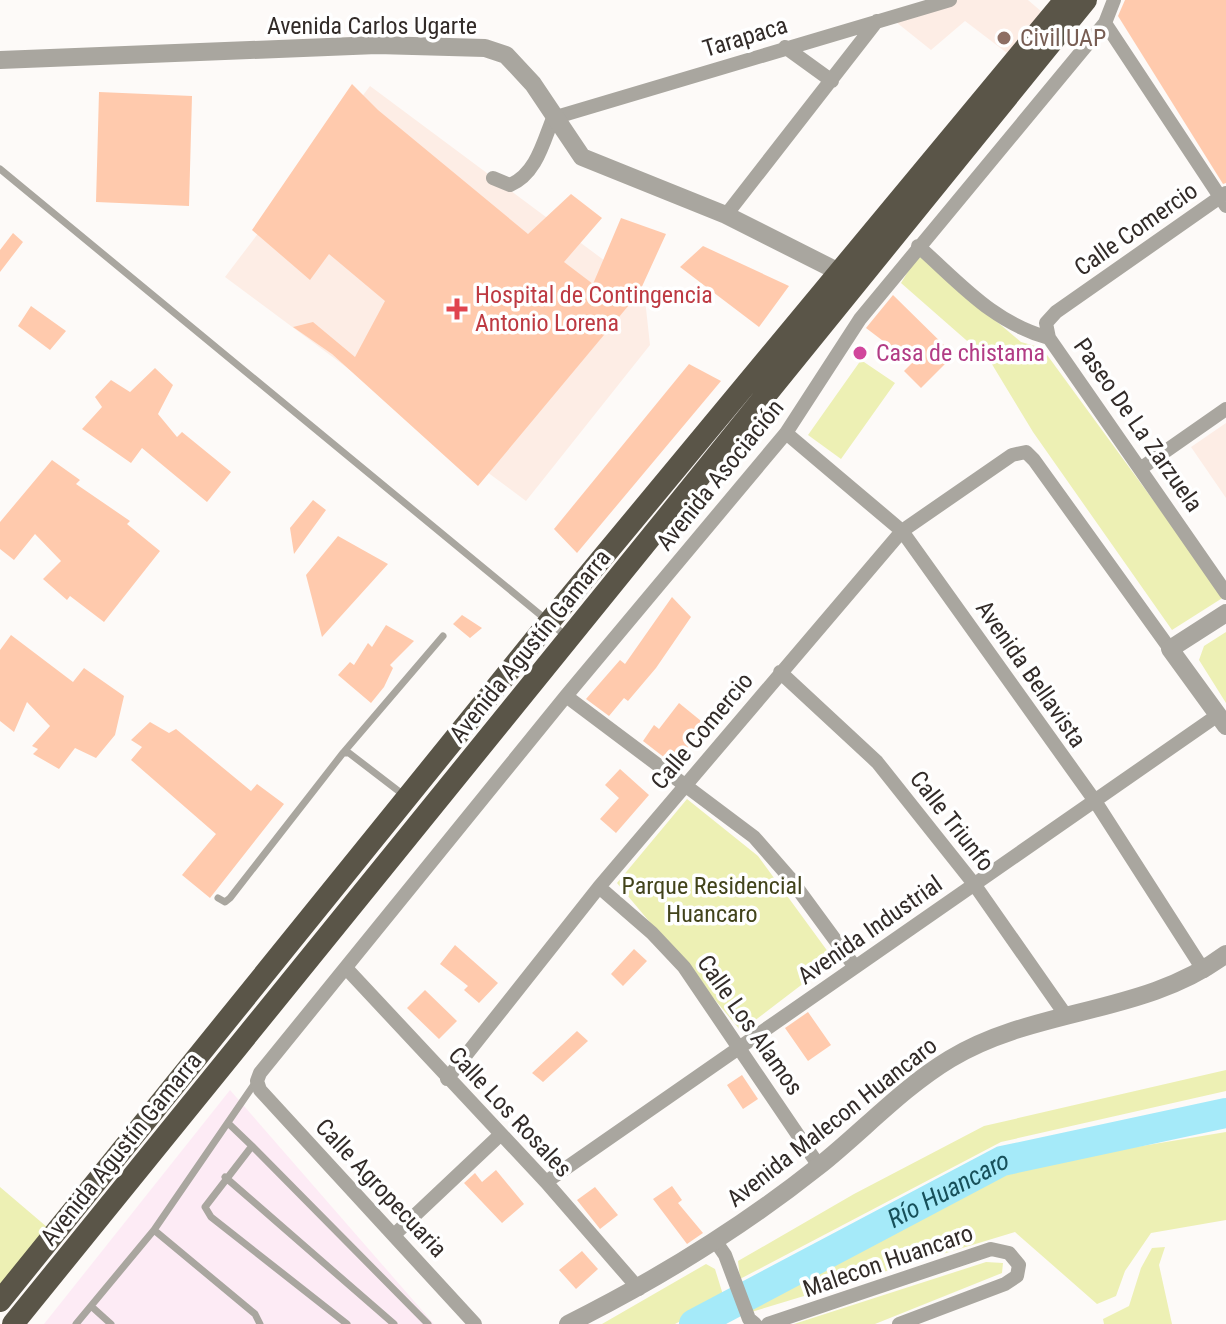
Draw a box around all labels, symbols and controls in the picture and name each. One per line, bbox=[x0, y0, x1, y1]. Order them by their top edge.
street label: Tarapaca bbox=[699, 11, 791, 63]
street label: Avenida Carlos Ugarte bbox=[267, 12, 477, 40]
place label: Civil UAP bbox=[1020, 24, 1106, 52]
marker: Civil UAP bbox=[995, 29, 1013, 47]
street label: Calle Comercio bbox=[1069, 176, 1203, 282]
place label: Hospital de Contingencia Antonio Lorena bbox=[475, 281, 713, 337]
marker: Hospital de Contingencia Antonio Lorena bbox=[446, 298, 468, 320]
street label: Paseo De La Zarzuela bbox=[1068, 333, 1208, 517]
place label: Casa de chistama bbox=[876, 339, 1045, 367]
marker: Casa de chistama bbox=[851, 344, 869, 362]
street label: Avenida Asociación bbox=[651, 394, 789, 556]
street label: Avenida Agustín Gamarra bbox=[444, 544, 616, 748]
street label: Avenida Bellavista bbox=[970, 595, 1092, 753]
street label: Calle Comercio bbox=[645, 667, 759, 795]
street label: Calle Triunfo bbox=[904, 765, 1000, 877]
street label: Avenida Industrial bbox=[792, 870, 948, 990]
park label: Parque Residencial Huancaro bbox=[622, 872, 802, 928]
street label: Calle Los Alamos bbox=[691, 950, 809, 1100]
street label: Avenida Malecon Huancaro bbox=[721, 1031, 943, 1213]
street label: Calle Los Rosales bbox=[443, 1041, 577, 1183]
street label: Avenida Agustín Gamarra bbox=[35, 1047, 207, 1251]
street label: Calle Agropecuaria bbox=[310, 1113, 452, 1263]
water label: Río Huancaro bbox=[882, 1145, 1011, 1234]
street label: Malecon Huancaro bbox=[799, 1219, 977, 1303]

